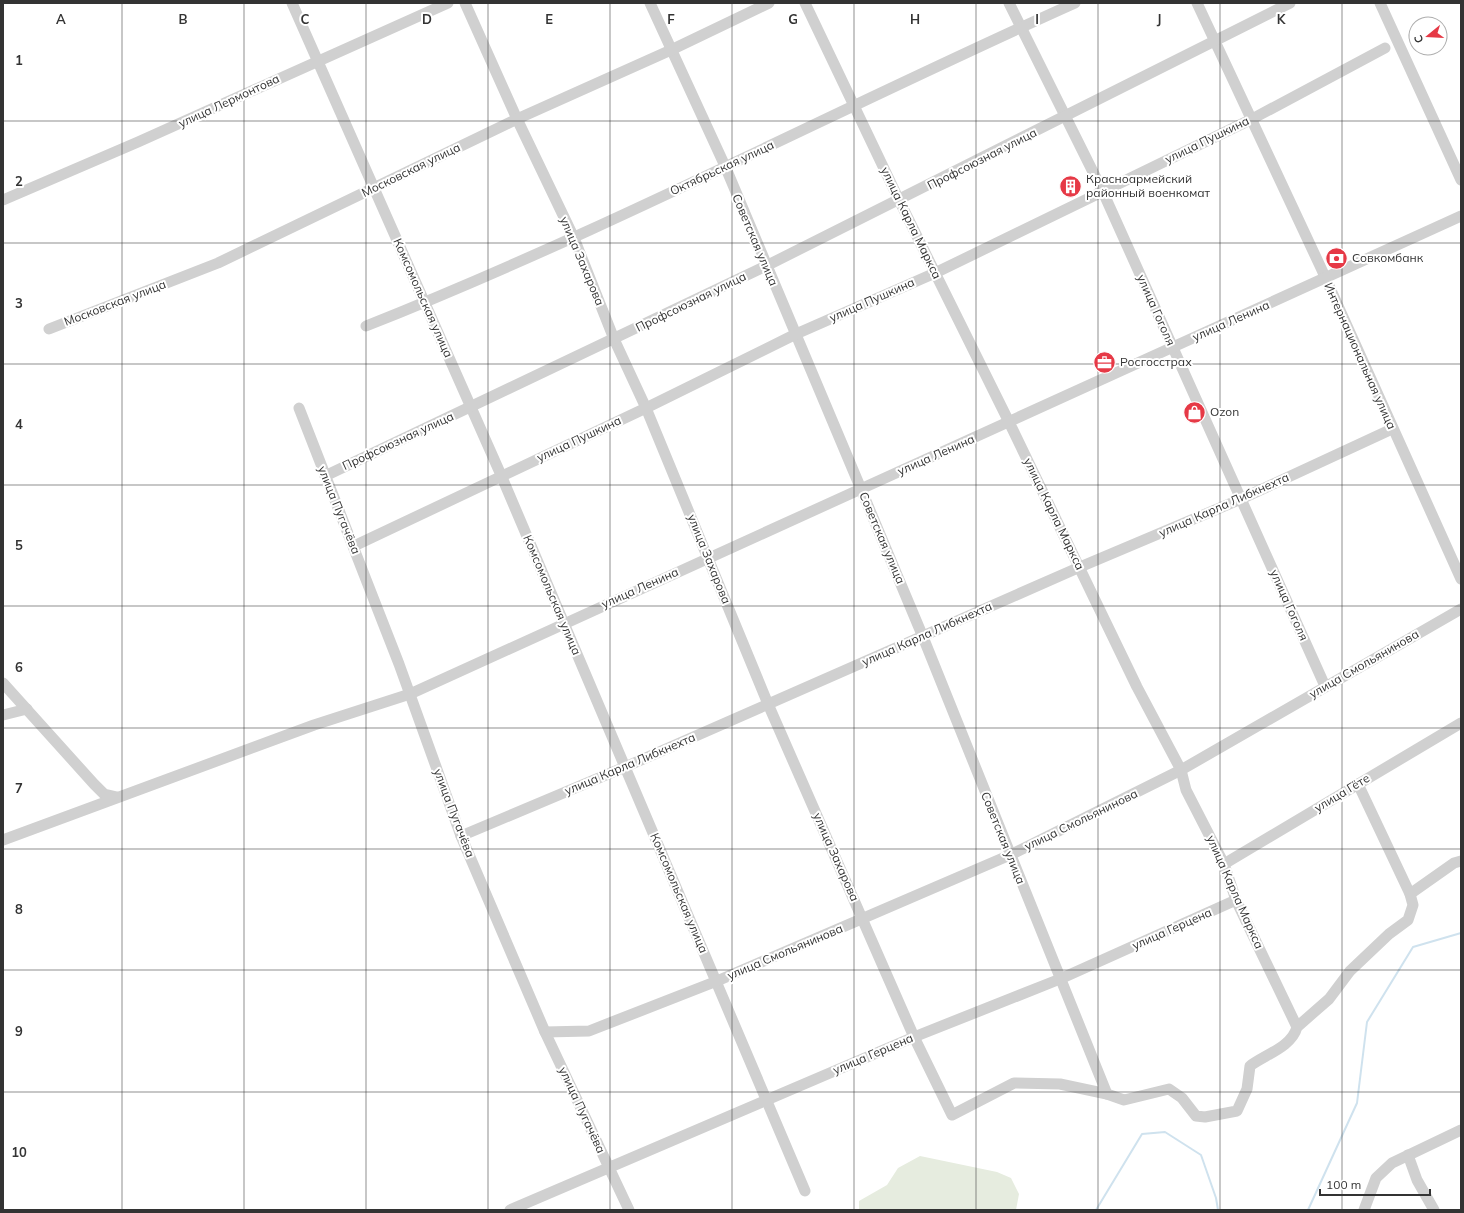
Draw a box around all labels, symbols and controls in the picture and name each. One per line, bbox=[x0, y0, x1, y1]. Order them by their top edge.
text: A bbox=[56, 11, 66, 27]
text: B bbox=[179, 11, 188, 27]
text: C bbox=[301, 11, 310, 27]
text: D bbox=[422, 11, 432, 27]
text: E bbox=[545, 11, 553, 27]
text: F bbox=[667, 11, 675, 27]
text: G bbox=[788, 11, 798, 27]
text: H bbox=[910, 11, 920, 27]
text: I bbox=[1035, 11, 1039, 27]
text: J bbox=[1157, 11, 1161, 27]
text: K bbox=[1277, 11, 1287, 27]
north arrow bbox=[1408, 16, 1448, 56]
text: С bbox=[1411, 33, 1426, 45]
text: 1 bbox=[15, 52, 23, 68]
street label: улица Лермонтова bbox=[176, 71, 282, 131]
street label: улица Пушкина bbox=[1162, 113, 1251, 166]
street label: Профсоюзная улица bbox=[924, 124, 1039, 193]
street label: Октябрьская улица bbox=[667, 137, 776, 198]
street label: Московская улица bbox=[359, 139, 463, 200]
street label: улица Карла Маркса bbox=[878, 164, 945, 281]
place label: Красноармейский районный военкомат bbox=[1086, 171, 1211, 200]
text: 2 bbox=[15, 173, 23, 189]
building icon: Красноармейский районный военкомат bbox=[1058, 173, 1084, 199]
street label: Советская улица bbox=[729, 192, 782, 288]
street label: улица Захарова bbox=[557, 214, 608, 308]
street label: Комсомольская улица bbox=[390, 236, 457, 360]
bank icon: Совкомбанк bbox=[1323, 245, 1349, 271]
place label: Совкомбанк bbox=[1352, 250, 1424, 265]
street label: Профсоюзная улица bbox=[633, 268, 748, 335]
street label: улица Гоголя bbox=[1134, 272, 1179, 348]
street label: улица Пушкина bbox=[827, 274, 917, 325]
street label: Московская улица bbox=[62, 276, 168, 329]
street label: Интернациональная улица bbox=[1321, 280, 1400, 431]
text: 3 bbox=[15, 295, 23, 311]
street label: улица Ленина bbox=[1190, 297, 1272, 344]
office icon: Росгосстрах bbox=[1091, 349, 1117, 375]
place label: Росгосстрах bbox=[1120, 354, 1192, 369]
shop icon: Ozon bbox=[1182, 399, 1208, 425]
place label: Ozon bbox=[1210, 404, 1239, 419]
street label: Профсоюзная улица bbox=[340, 408, 456, 473]
street label: улица Пушкина bbox=[534, 412, 623, 465]
text: 4 bbox=[15, 416, 23, 432]
street label: улица Ленина bbox=[895, 431, 977, 478]
street label: улица Карла Маркса bbox=[1021, 455, 1088, 572]
street label: улица Пугачёва bbox=[315, 463, 364, 556]
street label: улица Карла Либкнехта bbox=[1156, 469, 1291, 540]
street label: Советская улица bbox=[856, 490, 909, 586]
street label: улица Захарова bbox=[685, 512, 734, 606]
street label: Комсомольская улица bbox=[520, 533, 585, 657]
text: 5 bbox=[15, 537, 23, 553]
street label: улица Ленина bbox=[599, 564, 681, 611]
street label: улица Гоголя bbox=[1267, 567, 1312, 643]
street label: улица Карла Либкнехта bbox=[859, 598, 994, 669]
street label: улица Смольянинова bbox=[1306, 626, 1421, 701]
text: 6 bbox=[15, 659, 23, 675]
street label: улица Карла Либкнехта bbox=[562, 729, 698, 798]
street label: улица Пугачёва bbox=[431, 766, 478, 859]
street label: улица Гёте bbox=[1311, 770, 1373, 815]
text: 7 bbox=[15, 780, 23, 796]
street label: улица Смольянинова bbox=[1022, 786, 1140, 853]
street label: Советская улица bbox=[978, 789, 1029, 886]
street label: улица Захарова bbox=[810, 810, 863, 903]
street label: Комсомольская улица bbox=[647, 831, 712, 955]
street label: улица Карла Маркса bbox=[1204, 833, 1267, 951]
text: 8 bbox=[15, 901, 23, 917]
street label: улица Герцена bbox=[1130, 904, 1214, 953]
street label: улица Смольянинова bbox=[725, 920, 845, 983]
text: 9 bbox=[15, 1023, 23, 1039]
street label: улица Герцена bbox=[830, 1030, 915, 1077]
street label: улица Пугачёва bbox=[556, 1064, 609, 1155]
text: 10 bbox=[11, 1144, 27, 1160]
scale bar bbox=[1320, 1171, 1430, 1197]
text: 100 m bbox=[1326, 1177, 1361, 1192]

